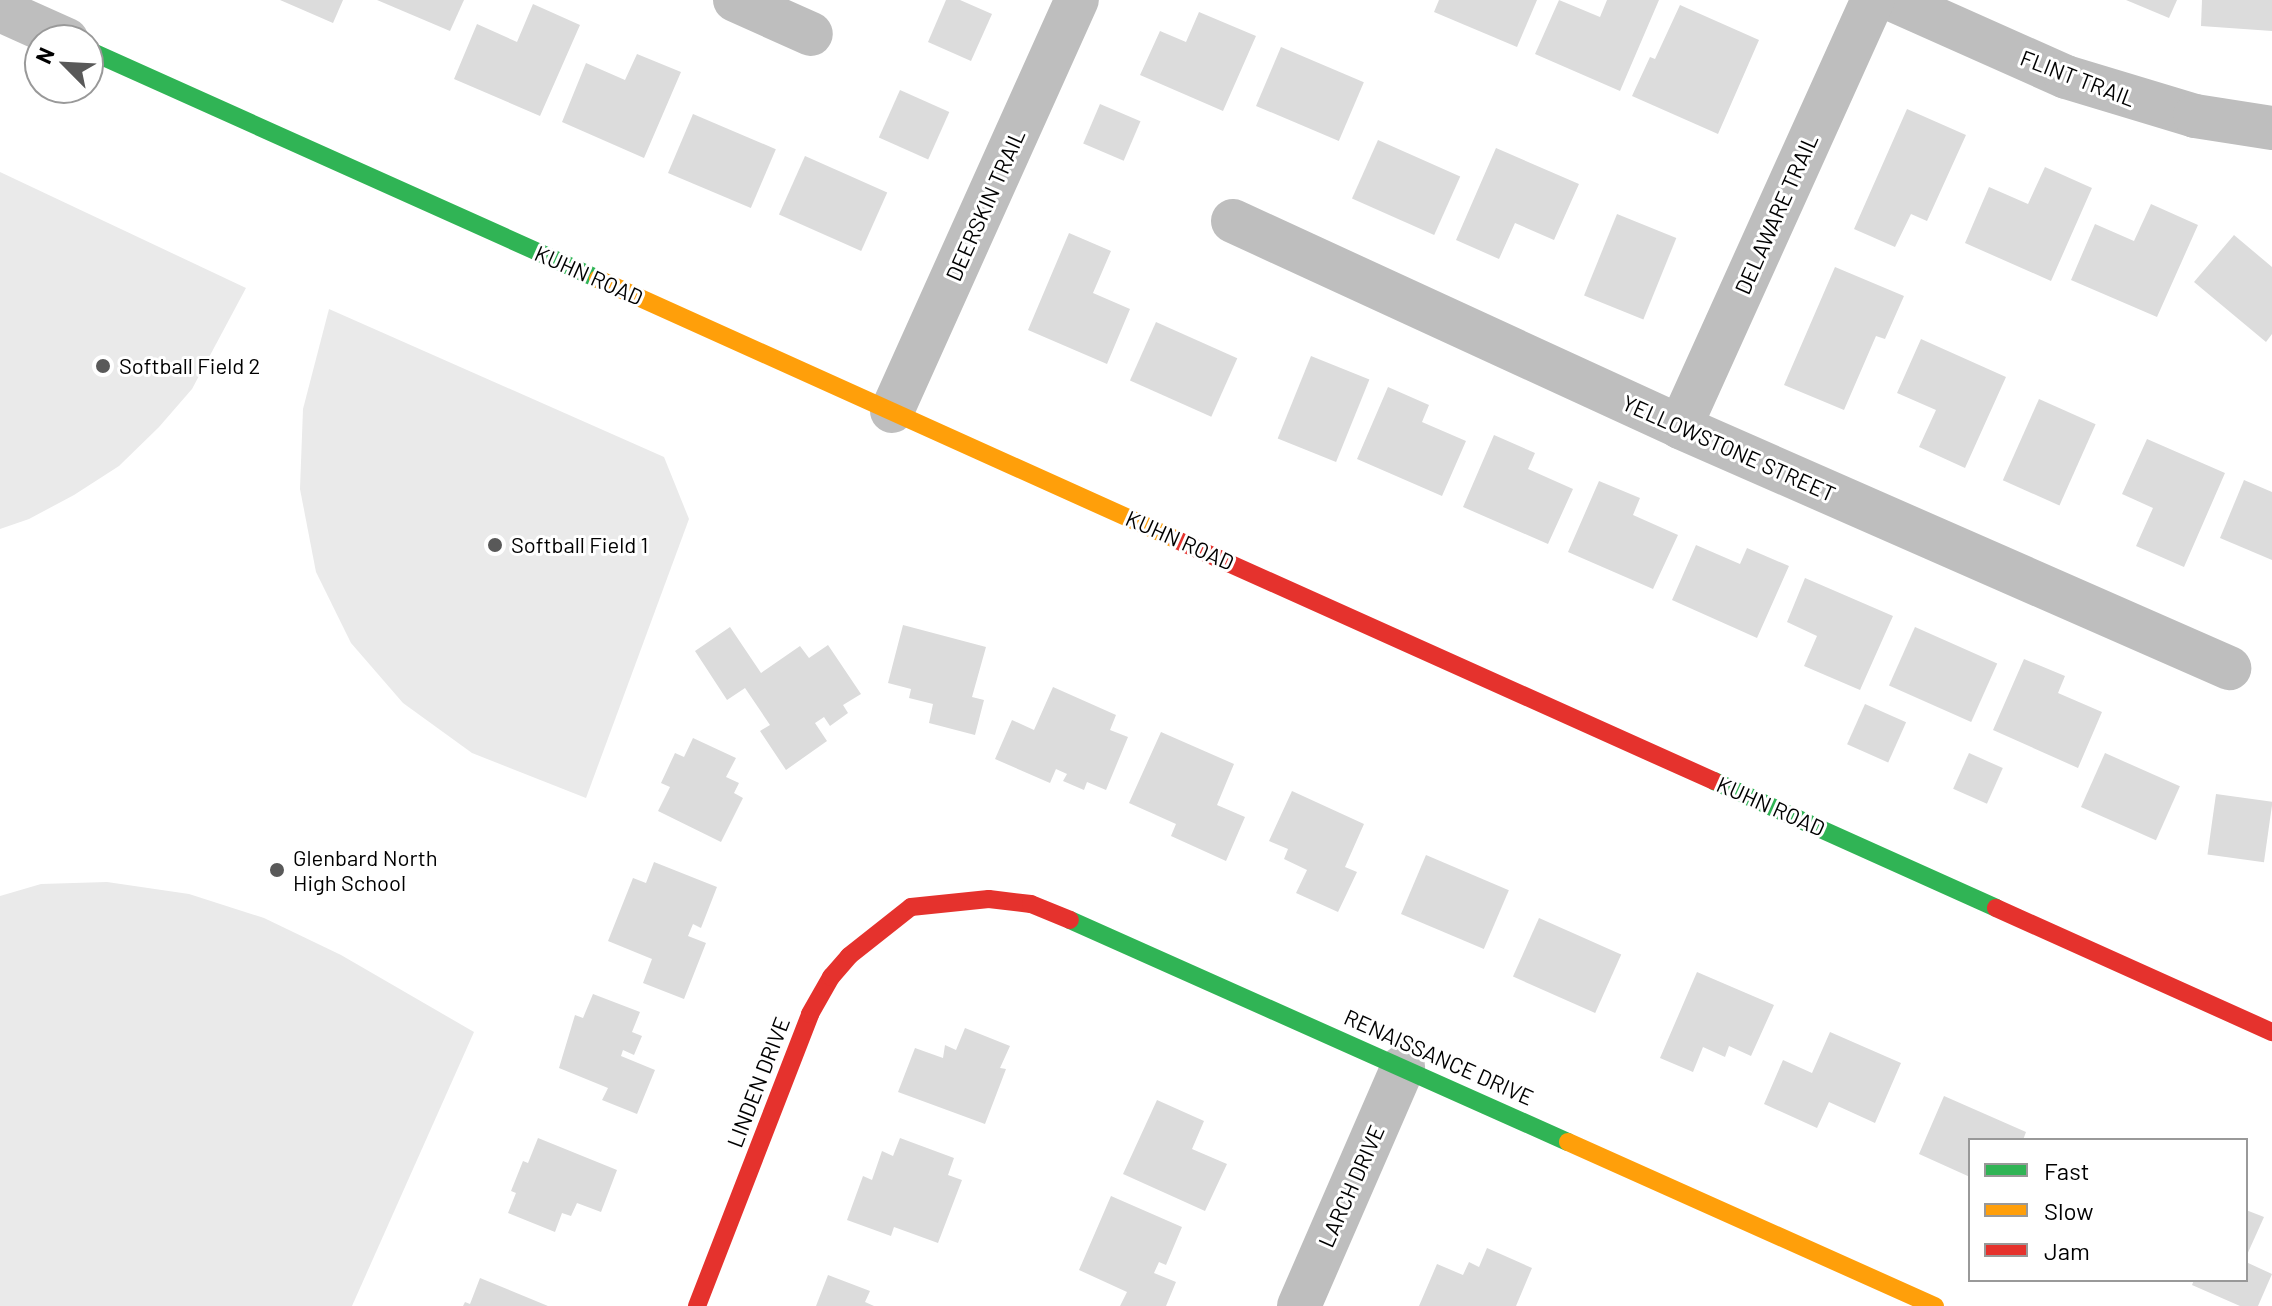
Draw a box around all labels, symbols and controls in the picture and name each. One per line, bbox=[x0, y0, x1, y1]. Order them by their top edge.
north arrow bbox=[24, 24, 104, 104]
text: N bbox=[29, 43, 59, 67]
street label: FLINT TRAIL bbox=[2017, 44, 2139, 112]
street label: DEERSKIN TRAIL bbox=[940, 125, 1030, 285]
street label: DELAWARE TRAIL bbox=[1729, 130, 1823, 298]
street label: KUHN ROAD bbox=[531, 239, 647, 311]
place label: Softball Field 2 bbox=[119, 353, 260, 379]
marker: Softball Field 2 bbox=[94, 357, 112, 375]
street label: YELLOWSTONE STREET bbox=[1618, 389, 1840, 507]
street label: KUHN ROAD bbox=[1122, 504, 1238, 576]
place label: Softball Field 1 bbox=[511, 532, 648, 558]
marker: Softball Field 1 bbox=[486, 536, 504, 554]
street label: KUHN ROAD bbox=[1713, 770, 1829, 842]
place label: Glenbard North High School bbox=[293, 844, 438, 896]
marker: Glenbard North High School bbox=[268, 861, 286, 879]
street label: RENAISSANCE DRIVE bbox=[1340, 1003, 1538, 1111]
street label: LINDEN DRIVE bbox=[721, 1013, 795, 1151]
street label: LARCH DRIVE bbox=[1312, 1121, 1390, 1251]
legend bbox=[1968, 1138, 2248, 1282]
text: Fast bbox=[2044, 1156, 2089, 1185]
text: Slow bbox=[2044, 1196, 2093, 1225]
text: Jam bbox=[2044, 1236, 2090, 1265]

